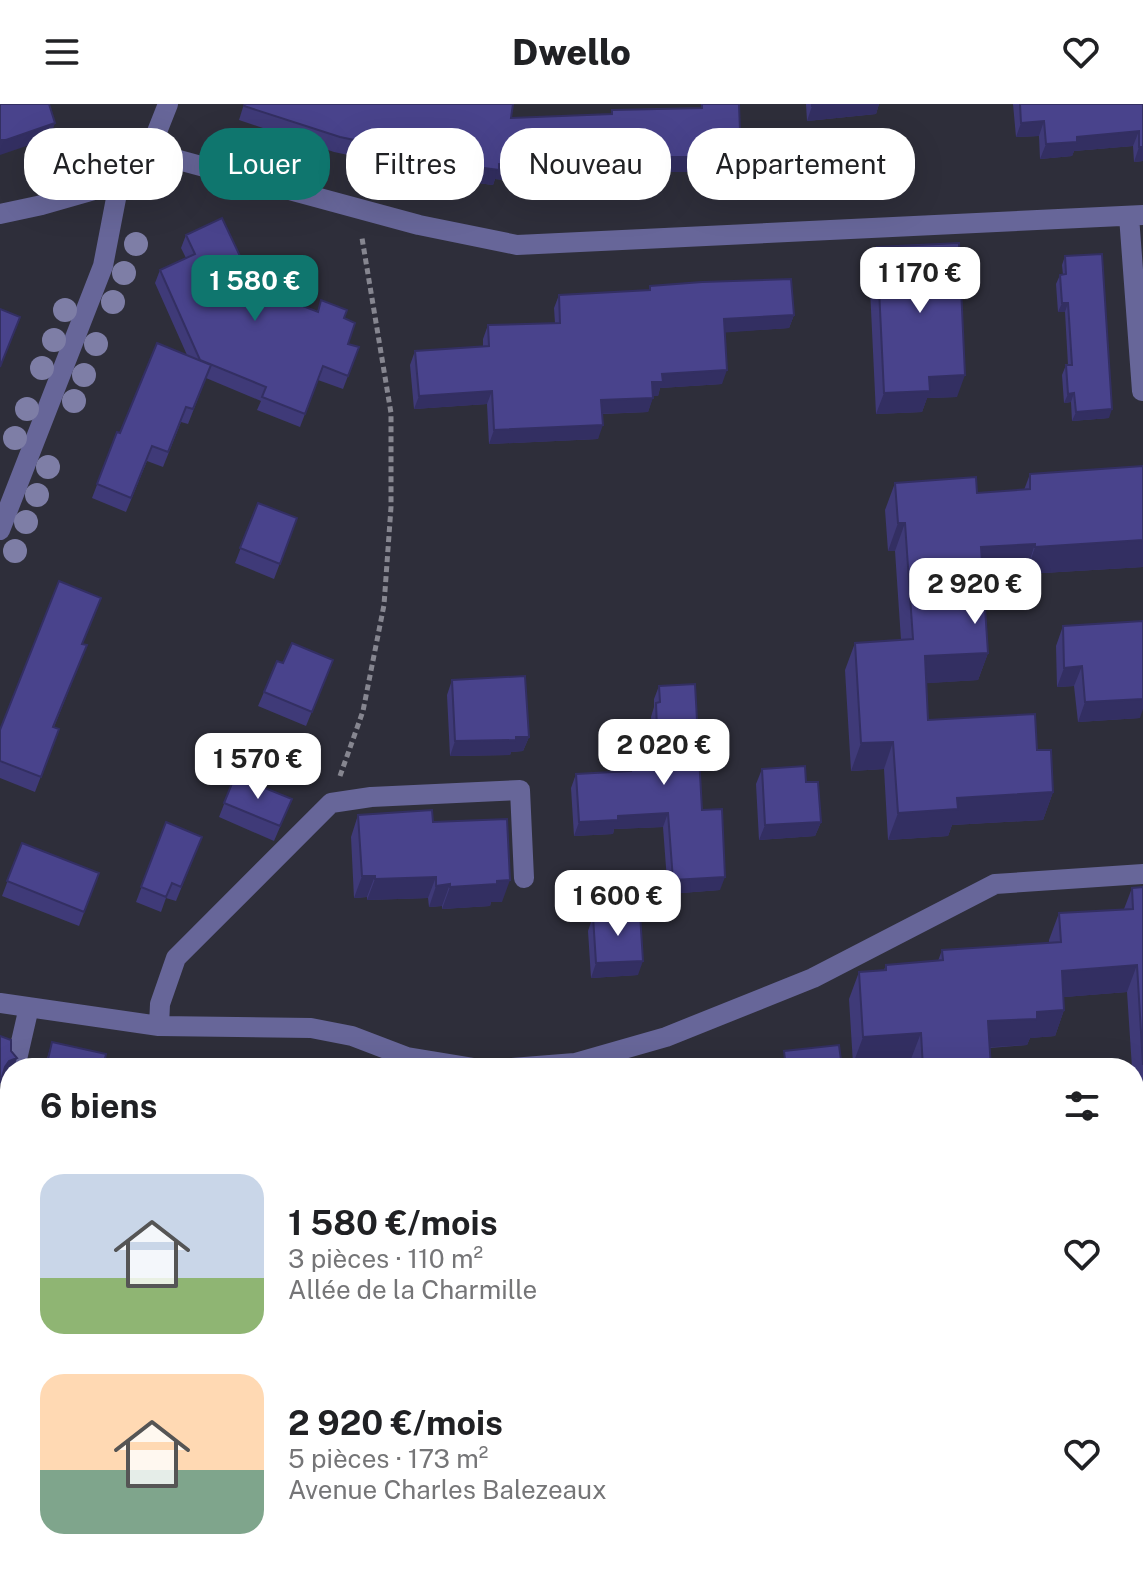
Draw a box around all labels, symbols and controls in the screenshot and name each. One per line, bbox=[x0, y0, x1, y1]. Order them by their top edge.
icon: menu bbox=[40, 30, 84, 74]
icon: heart bbox=[1059, 30, 1103, 74]
text: Dwello bbox=[512, 31, 631, 73]
chip: Acheter bbox=[24, 128, 183, 200]
chip: Louer bbox=[199, 128, 330, 200]
chip: Filtres bbox=[346, 128, 484, 200]
chip: Nouveau bbox=[500, 128, 671, 200]
chip: Appartement bbox=[687, 128, 915, 200]
pin: 1 170 € bbox=[846, 247, 994, 315]
pin: 1 580 € bbox=[181, 255, 329, 323]
text: 1 170 € bbox=[878, 257, 962, 288]
text: 1 580 € bbox=[209, 265, 301, 296]
pin: 2 920 € bbox=[901, 558, 1049, 626]
text: 2 920 € bbox=[927, 568, 1023, 599]
pin: 2 020 € bbox=[590, 719, 738, 787]
text: 2 020 € bbox=[616, 729, 712, 760]
pin: 1 570 € bbox=[184, 733, 332, 801]
text: 1 570 € bbox=[213, 743, 303, 774]
pin: 1 600 € bbox=[544, 870, 692, 938]
text: 1 600 € bbox=[573, 880, 663, 911]
icon: filters bbox=[1060, 1084, 1104, 1128]
text: 6 biens bbox=[40, 1086, 157, 1126]
text: 1 580 €/mois bbox=[288, 1203, 498, 1243]
icon: home bbox=[104, 1206, 200, 1302]
icon: heart bbox=[1060, 1232, 1104, 1276]
text: 3 pièces · 110 m² bbox=[288, 1243, 483, 1274]
text: Allée de la Charmille bbox=[288, 1274, 537, 1305]
text: 2 920 €/mois bbox=[288, 1403, 503, 1443]
icon: home bbox=[104, 1406, 200, 1502]
icon: heart bbox=[1060, 1432, 1104, 1476]
text: 5 pièces · 173 m² bbox=[288, 1443, 488, 1474]
text: Avenue Charles Balezeaux bbox=[288, 1474, 607, 1505]

